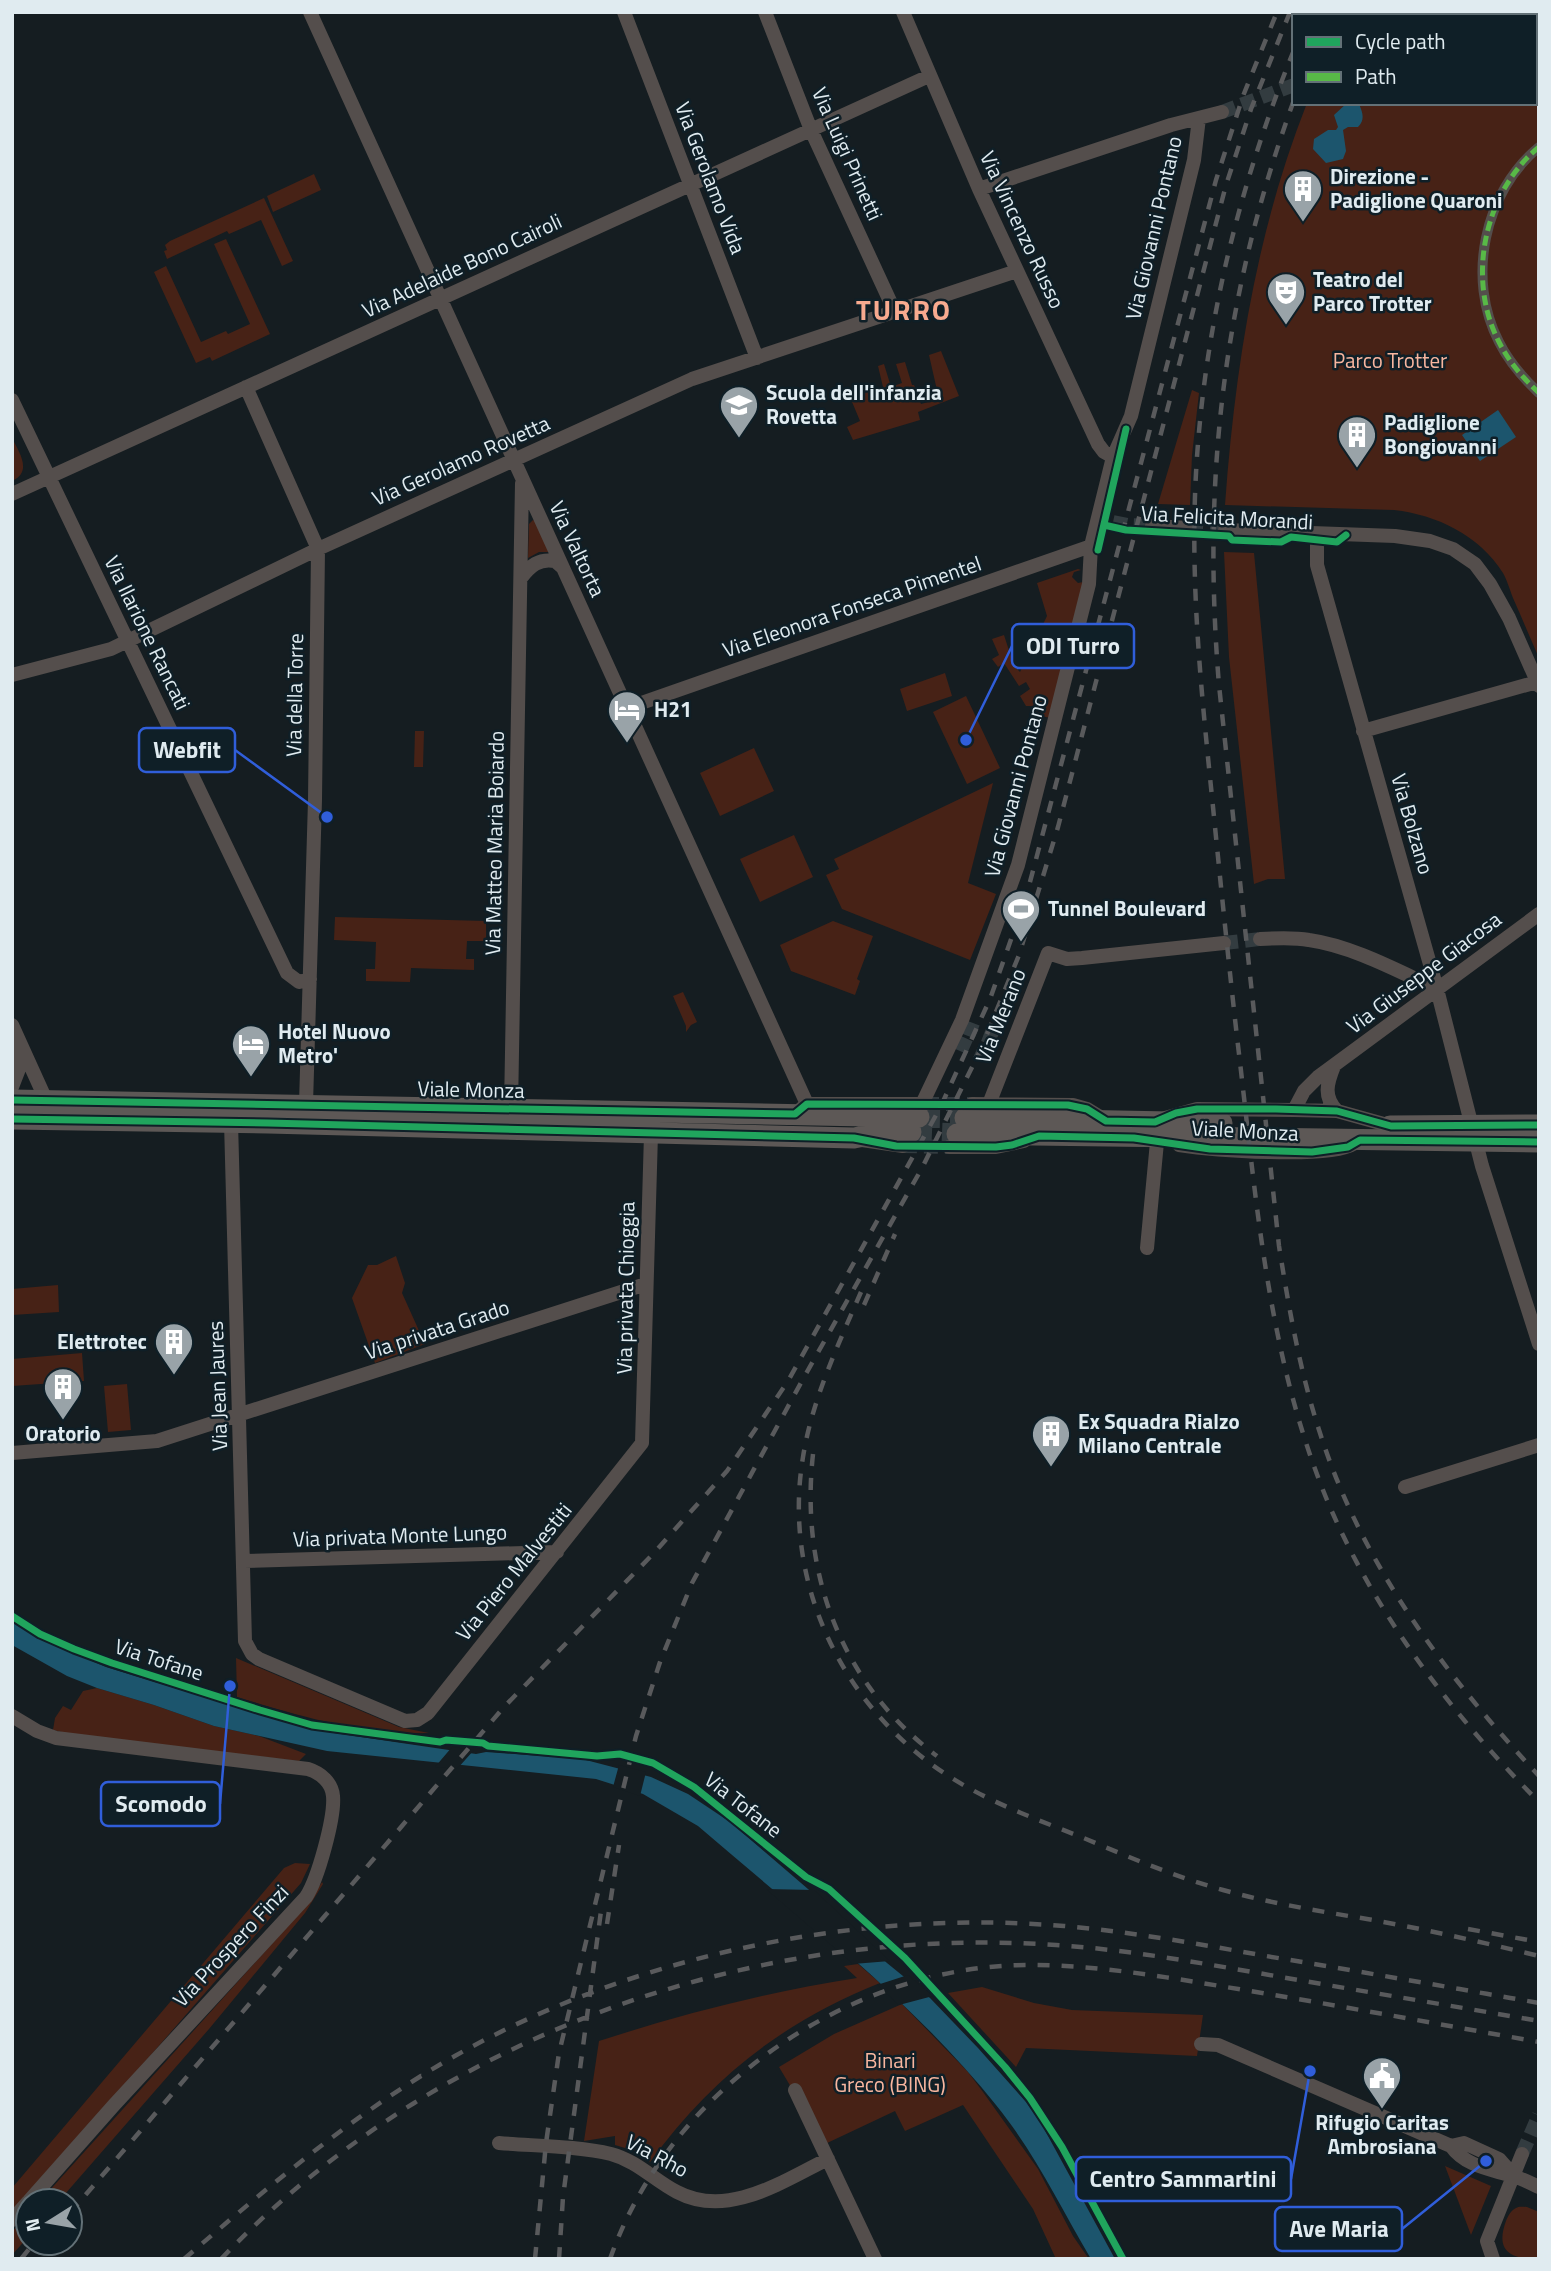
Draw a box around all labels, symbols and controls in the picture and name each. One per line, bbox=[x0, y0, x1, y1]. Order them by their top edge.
legend bbox=[1292, 14, 1537, 105]
text: Cycle path bbox=[1355, 25, 1446, 57]
text: Path bbox=[1355, 60, 1397, 92]
street label: Via Luigi Prinetti bbox=[804, 82, 892, 225]
street label: Via Gerolamo Vida bbox=[667, 97, 755, 259]
street label: Via Giovanni Pontano bbox=[1116, 133, 1190, 323]
street label: Via Vincenzo Russo bbox=[972, 145, 1074, 314]
place label: Direzione - Padiglione Quaroni bbox=[1330, 160, 1502, 216]
building icon: Direzione - Padiglione Quaroni bbox=[1282, 168, 1324, 223]
street label: Via Adelaide Bono Cairoli bbox=[356, 205, 567, 326]
place label: Teatro del Parco Trotter bbox=[1313, 263, 1432, 319]
theatre icon: Teatro del Parco Trotter bbox=[1265, 271, 1307, 326]
district label: TURRO bbox=[856, 288, 952, 331]
park label: Parco Trotter bbox=[1333, 344, 1447, 376]
place label: Scuola dell'infanzia Rovetta bbox=[766, 376, 942, 432]
school or university icon: Scuola dell'infanzia Rovetta bbox=[718, 384, 760, 439]
street label: Via Gerolamo Rovetta bbox=[367, 406, 555, 514]
place label: Padiglione Bongiovanni bbox=[1384, 406, 1497, 462]
building icon: Padiglione Bongiovanni bbox=[1336, 414, 1378, 469]
street label: Via Valtorta bbox=[542, 495, 614, 602]
street label: Via Felicita Morandi bbox=[1140, 497, 1314, 537]
street label: Via Eleonora Fonseca Pimentel bbox=[718, 547, 985, 665]
street label: Via Ilarione Rancati bbox=[97, 550, 199, 715]
callout: ODI Turro bbox=[1012, 624, 1134, 668]
text: ODI Turro bbox=[1026, 628, 1120, 663]
street label: Via della Torre bbox=[277, 633, 311, 757]
hotel icon: H21 bbox=[606, 689, 648, 744]
street label: Via Giovanni Pontano bbox=[975, 691, 1055, 880]
place label: H21 bbox=[654, 693, 692, 725]
callout: Webfit bbox=[139, 728, 235, 772]
street label: Via Matteo Maria Boiardo bbox=[476, 730, 512, 956]
text: Webfit bbox=[153, 732, 221, 767]
street label: Via Bolzano bbox=[1383, 770, 1443, 878]
sports icon: Tunnel Boulevard bbox=[1000, 888, 1042, 943]
place label: Tunnel Boulevard bbox=[1048, 892, 1206, 924]
street label: Via Giuseppe Giacosa bbox=[1339, 903, 1508, 1041]
street label: Via Merano bbox=[966, 963, 1034, 1068]
place label: Hotel Nuovo Metro' bbox=[278, 1015, 391, 1071]
hotel icon: Hotel Nuovo Metro' bbox=[230, 1023, 272, 1078]
street label: Viale Monza bbox=[417, 1072, 525, 1106]
street label: Viale Monza bbox=[1191, 1111, 1300, 1149]
street label: Via privata Chioggia bbox=[607, 1201, 643, 1375]
street label: Via privata Grado bbox=[360, 1291, 513, 1368]
street label: Via Jean Jaures bbox=[199, 1320, 235, 1452]
building icon: Elettrotec bbox=[153, 1321, 195, 1376]
place label: Elettrotec bbox=[57, 1325, 147, 1357]
building icon: Oratorio bbox=[42, 1366, 84, 1421]
place label: Ex Squadra Rialzo Milano Centrale bbox=[1078, 1405, 1240, 1461]
building icon: Ex Squadra Rialzo Milano Centrale bbox=[1030, 1413, 1072, 1468]
place label: Oratorio bbox=[25, 1417, 101, 1449]
street label: Via Piero Malvestiti bbox=[447, 1495, 579, 1647]
street label: Via privata Monte Lungo bbox=[292, 1515, 508, 1555]
street label: Via Tofane bbox=[111, 1630, 208, 1688]
street label: Via Tofane bbox=[698, 1763, 790, 1845]
callout: Scomodo bbox=[101, 1782, 220, 1826]
text: Scomodo bbox=[115, 1786, 207, 1821]
street label: Via Prospero Finzi bbox=[165, 1877, 296, 2014]
park label: Binari Greco (BING) bbox=[834, 2044, 946, 2100]
public building icon: Rifugio Caritas Ambrosiana bbox=[1361, 2055, 1403, 2110]
place label: Rifugio Caritas Ambrosiana bbox=[1315, 2106, 1449, 2162]
street label: Via Rho bbox=[620, 2125, 695, 2185]
callout: Centro Sammartini bbox=[1076, 2157, 1291, 2201]
text: Centro Sammartini bbox=[1089, 2161, 1277, 2196]
north arrow bbox=[14, 2187, 84, 2257]
callout: Ave Maria bbox=[1275, 2207, 1402, 2251]
text: Ave Maria bbox=[1289, 2211, 1389, 2246]
text: N bbox=[16, 2216, 47, 2235]

